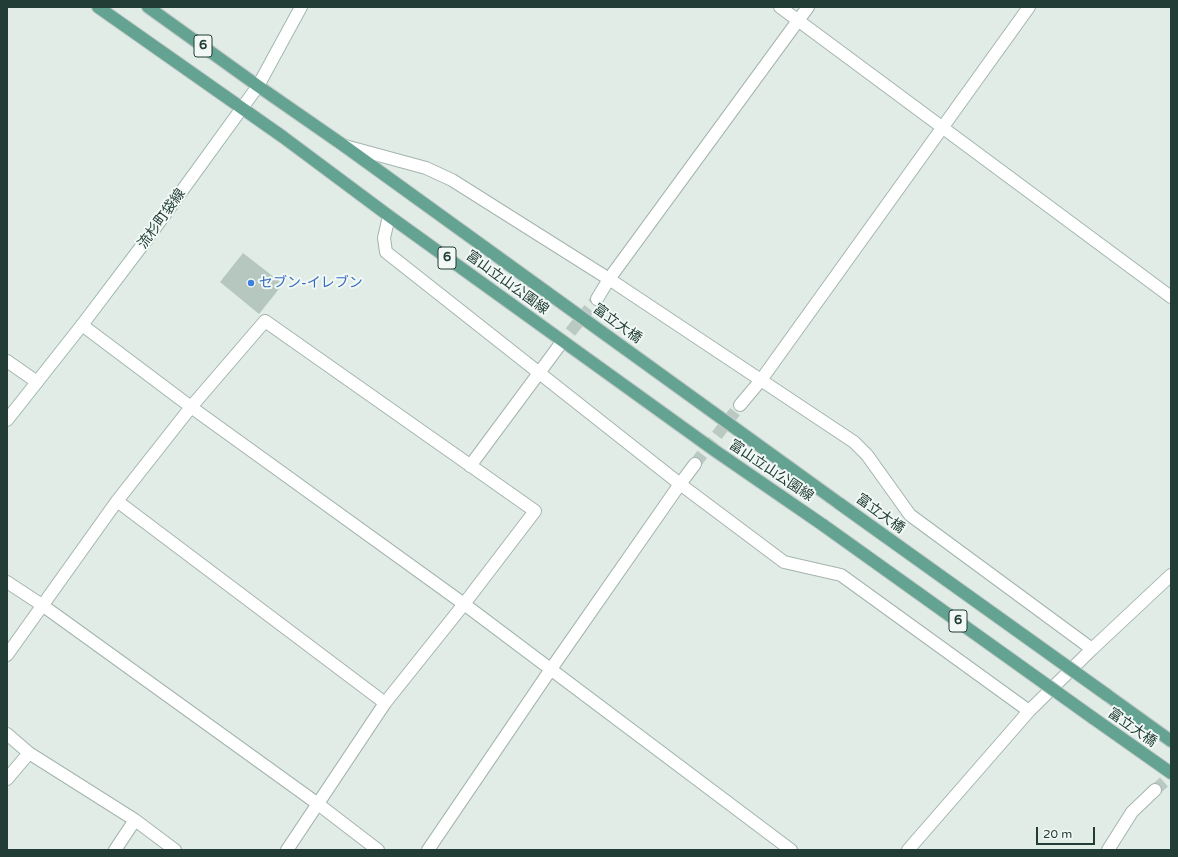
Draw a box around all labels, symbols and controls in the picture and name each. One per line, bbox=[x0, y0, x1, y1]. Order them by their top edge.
road number: 6 bbox=[194, 35, 212, 57]
street label: 流杉町袋線 bbox=[135, 186, 189, 252]
road number: 6 bbox=[438, 247, 456, 269]
street label: 富山立山公園線 bbox=[462, 247, 552, 319]
place label: セブン-イレブン bbox=[259, 275, 363, 291]
marker: セブン-イレブン bbox=[246, 278, 256, 288]
street label: 富立大橋 bbox=[589, 301, 645, 347]
street label: 富山立山公園線 bbox=[726, 437, 816, 505]
street label: 富立大橋 bbox=[852, 491, 908, 537]
road number: 6 bbox=[949, 610, 967, 632]
street label: 富立大橋 bbox=[1104, 705, 1160, 751]
scale bar bbox=[1038, 819, 1097, 845]
text: 20 m bbox=[1043, 827, 1072, 841]

